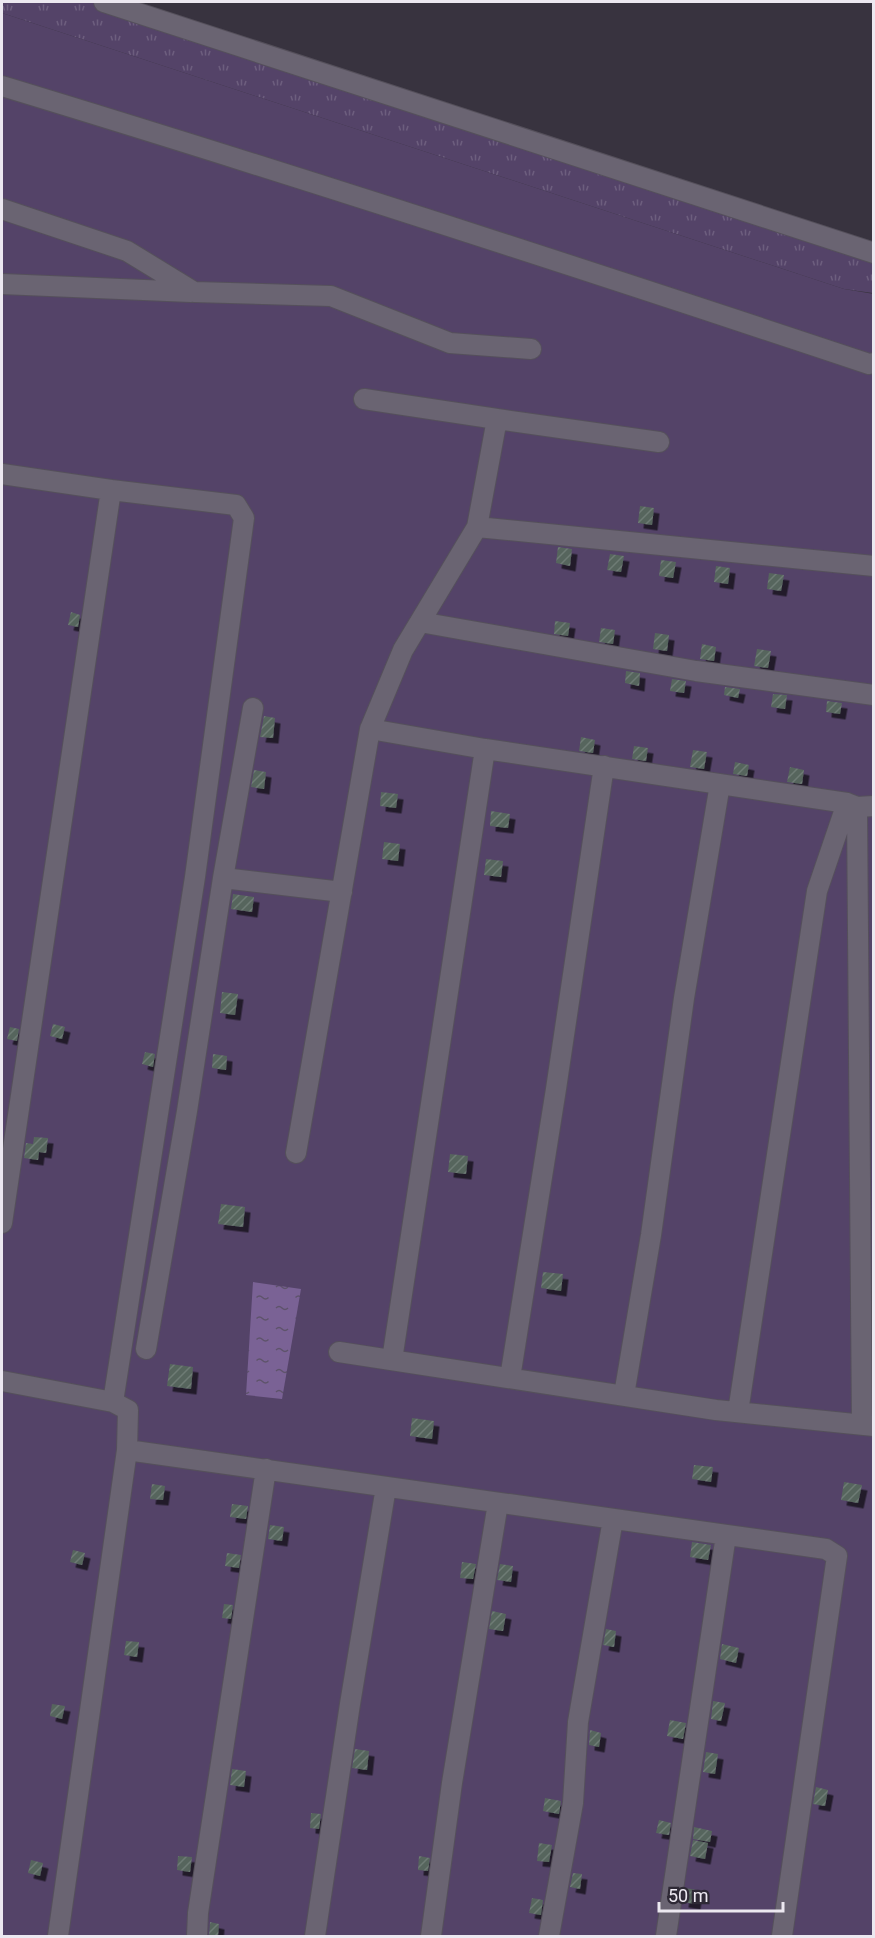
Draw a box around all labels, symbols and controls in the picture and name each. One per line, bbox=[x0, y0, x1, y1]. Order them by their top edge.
scale bar bbox=[659, 1875, 784, 1913]
text: 50 m bbox=[668, 1885, 708, 1906]

